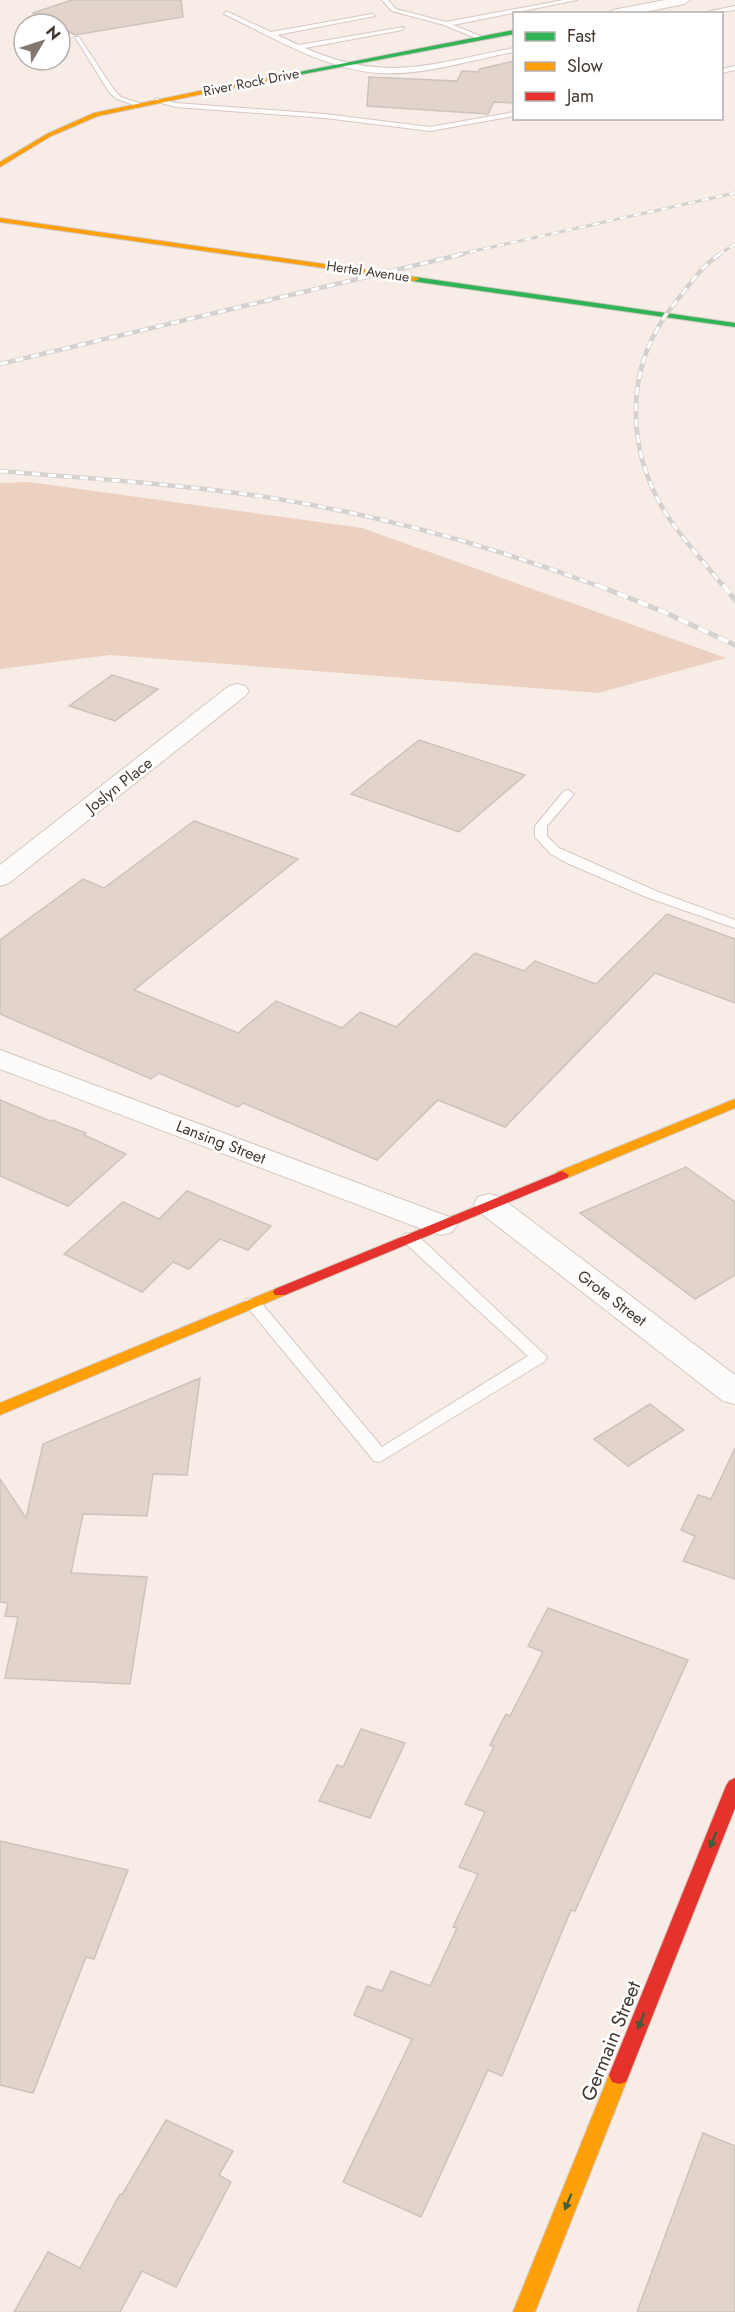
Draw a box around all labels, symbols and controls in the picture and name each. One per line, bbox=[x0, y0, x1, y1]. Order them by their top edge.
north arrow bbox=[12, 12, 72, 72]
legend bbox=[513, 12, 723, 120]
text: N bbox=[40, 21, 66, 45]
text: Fast bbox=[567, 23, 596, 49]
text: Slow bbox=[567, 53, 604, 79]
street label: River Rock Drive bbox=[201, 63, 301, 101]
text: Jam bbox=[565, 83, 594, 109]
street label: Hertel Avenue bbox=[325, 255, 411, 287]
street label: Joslyn Place bbox=[79, 752, 157, 820]
street label: Lansing Street bbox=[173, 1114, 269, 1170]
street label: Grote Street bbox=[573, 1264, 652, 1332]
one-way arrow bbox=[708, 1831, 717, 1849]
street label: Germain Street bbox=[574, 1976, 648, 2105]
one-way arrow bbox=[635, 2012, 645, 2030]
one-way arrow bbox=[563, 2193, 573, 2211]

